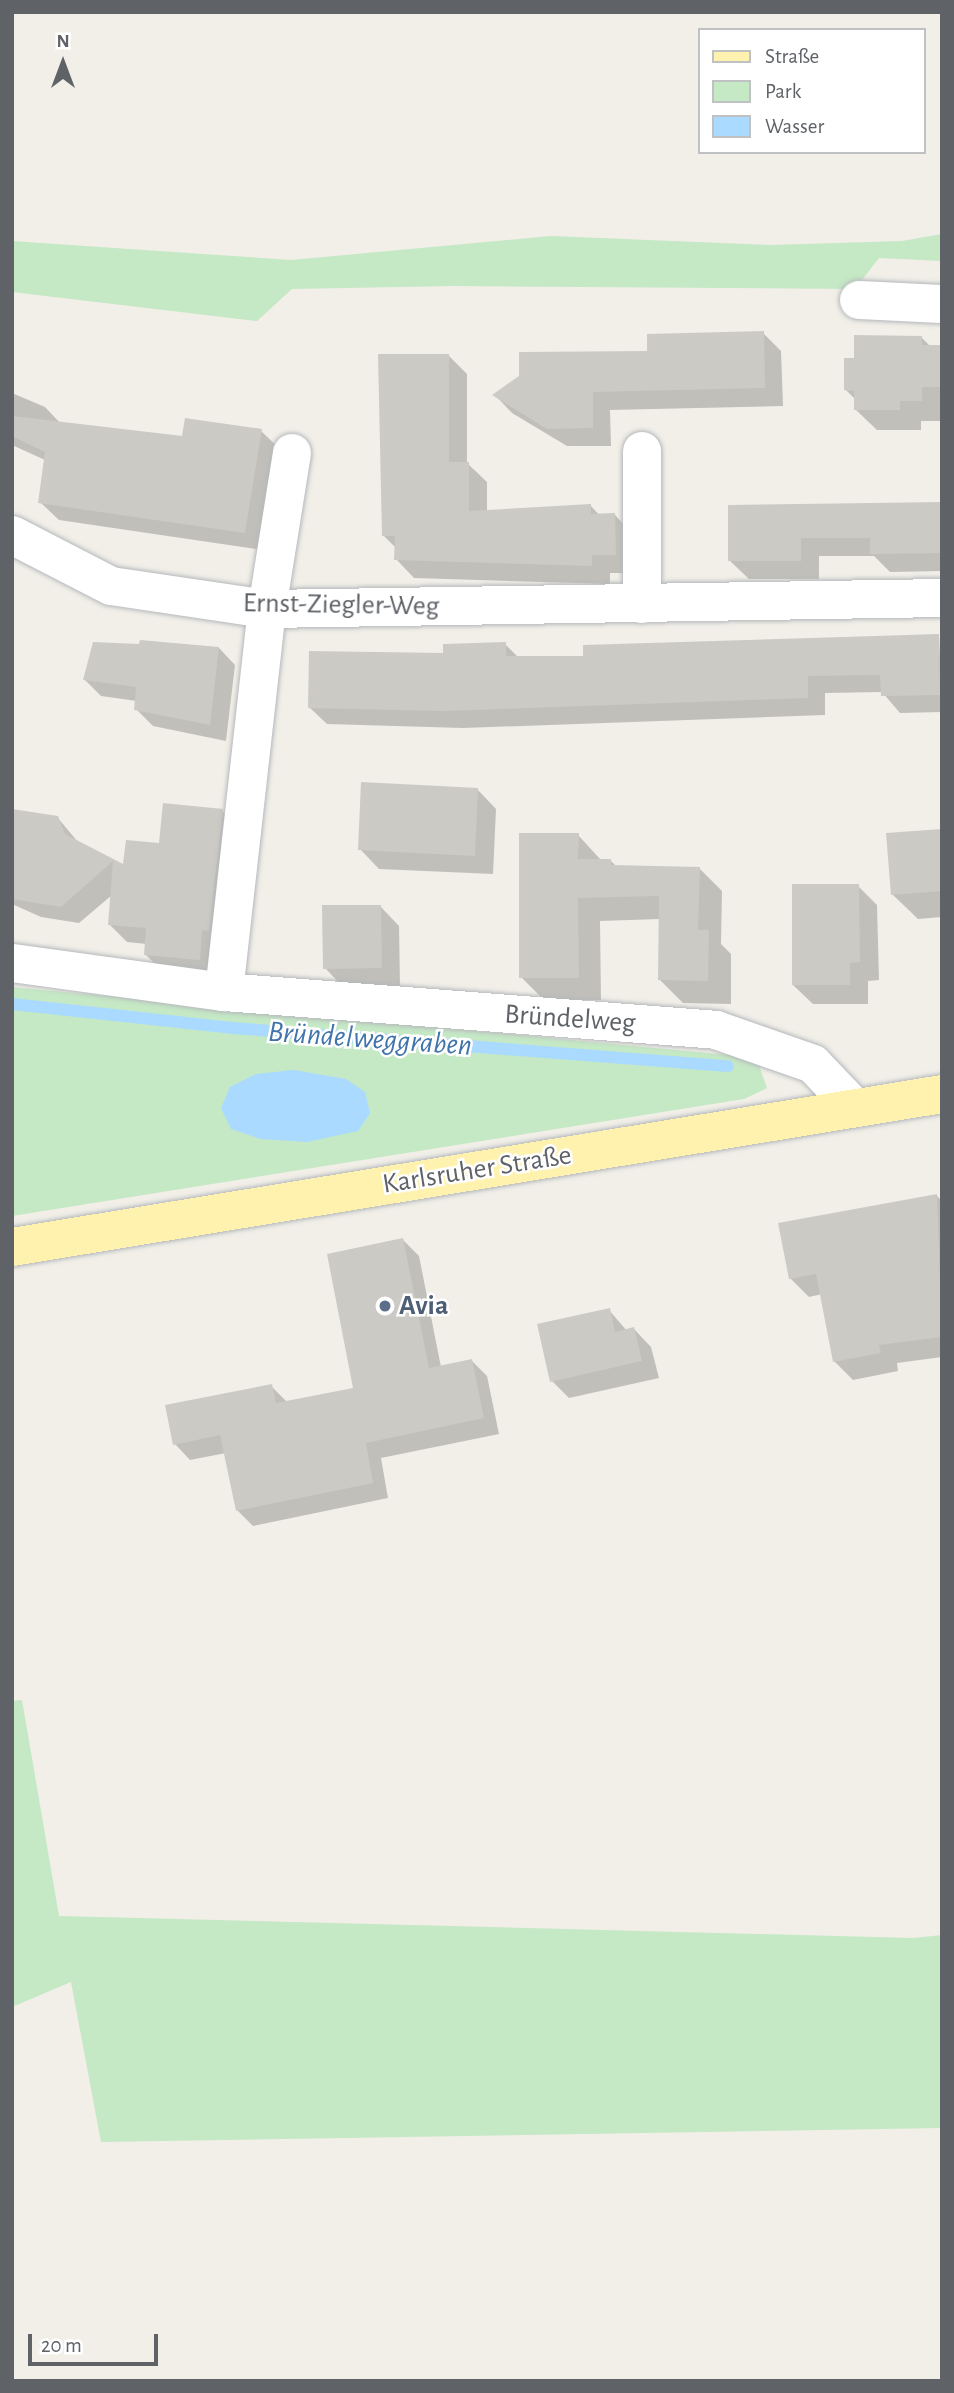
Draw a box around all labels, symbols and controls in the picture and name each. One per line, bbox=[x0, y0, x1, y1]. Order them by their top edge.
north arrow bbox=[28, 28, 98, 98]
legend bbox=[698, 28, 926, 154]
text: N bbox=[56, 32, 70, 51]
text: Straße bbox=[765, 46, 819, 67]
text: Park bbox=[765, 81, 801, 102]
text: Wasser bbox=[765, 116, 824, 137]
street label: Ernst-Ziegler-Weg bbox=[243, 586, 439, 624]
street label: Bründelweg bbox=[503, 998, 637, 1040]
water label: Bründelweggraben bbox=[267, 1014, 473, 1064]
street label: Karlsruher Straße bbox=[380, 1138, 574, 1202]
place label: Avia bbox=[399, 1289, 448, 1323]
marker: Avia bbox=[377, 1298, 393, 1314]
scale bar bbox=[32, 2320, 161, 2364]
text: 20 m bbox=[41, 2335, 82, 2356]

